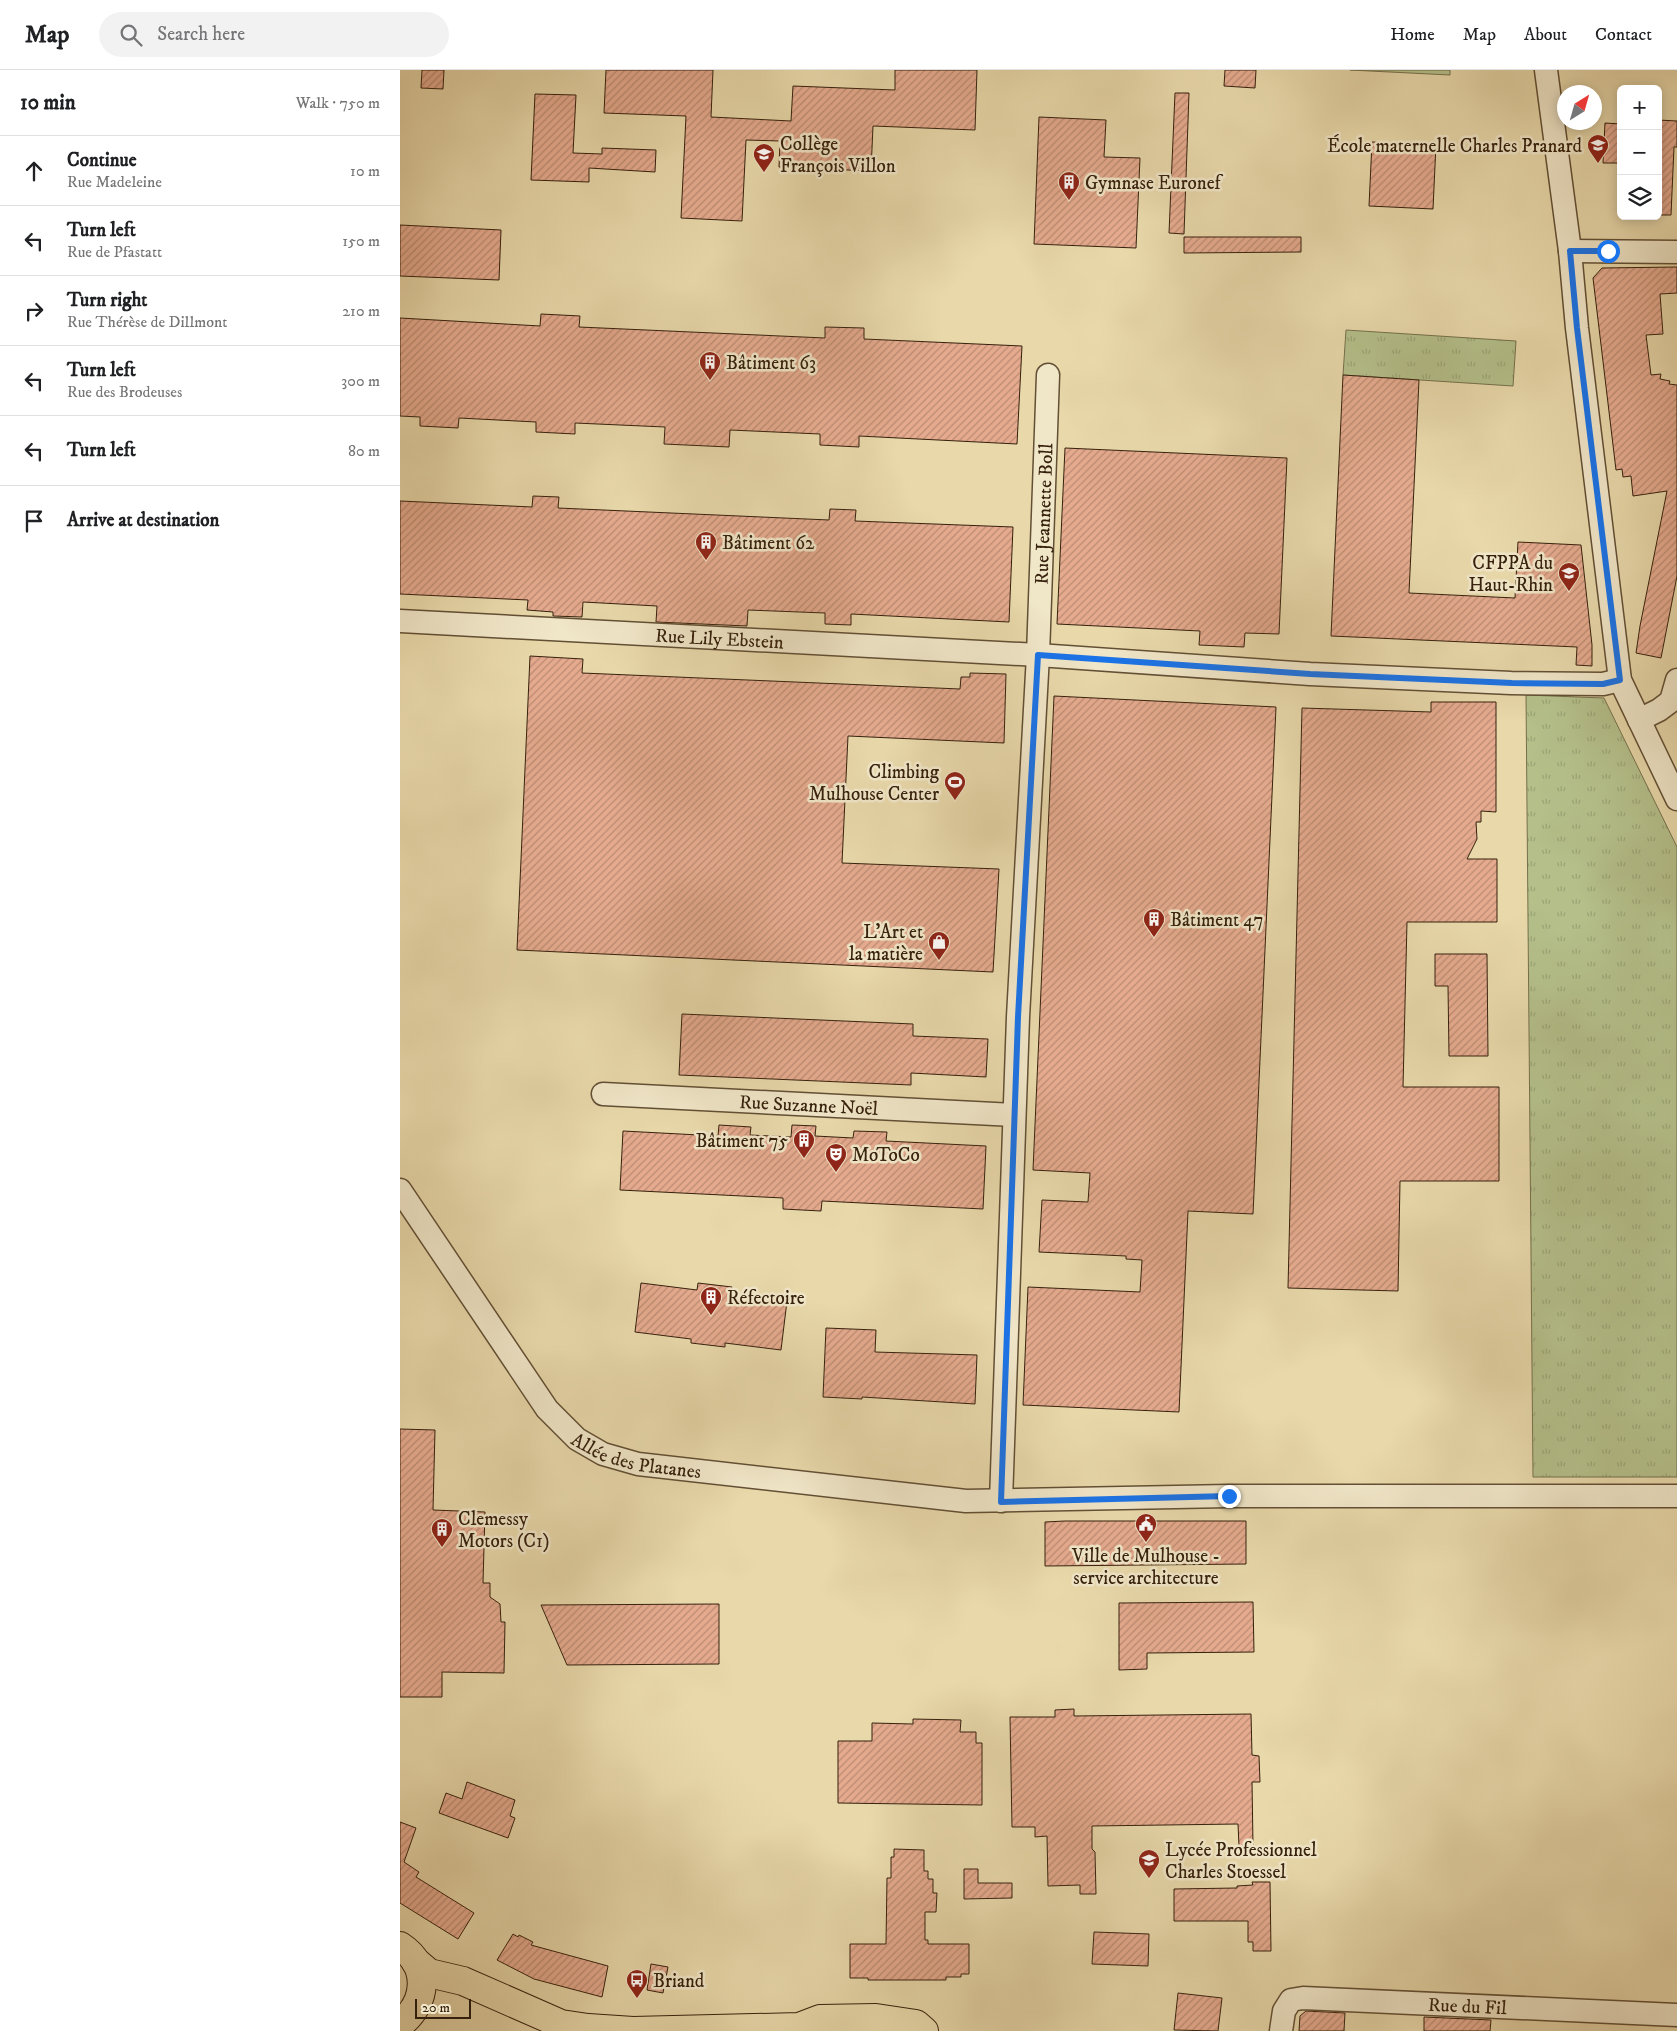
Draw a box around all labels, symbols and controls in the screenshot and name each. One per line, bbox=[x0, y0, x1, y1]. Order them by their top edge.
search box bbox=[99, 12, 449, 57]
text: Map bbox=[25, 20, 69, 50]
icon: search bbox=[117, 21, 145, 49]
text: Search here bbox=[157, 23, 245, 46]
text: Home bbox=[1390, 24, 1435, 46]
text: Map bbox=[1463, 24, 1496, 46]
text: About bbox=[1524, 24, 1567, 46]
text: Contact bbox=[1595, 24, 1652, 46]
north arrow bbox=[1557, 85, 1602, 130]
map controls bbox=[1617, 85, 1662, 220]
button: + bbox=[1617, 85, 1662, 130]
text: 10 min bbox=[20, 90, 76, 116]
text: Walk · 750 m bbox=[296, 93, 380, 113]
button: − bbox=[1617, 130, 1662, 175]
place label: Collège François Villon bbox=[780, 133, 896, 178]
school or university icon: École maternelle Charles Pranard bbox=[1586, 133, 1610, 164]
place label: École maternelle Charles Pranard bbox=[1327, 134, 1583, 158]
school or university icon: Collège François Villon bbox=[752, 142, 776, 173]
text: Continue bbox=[67, 149, 137, 172]
icon: ahead bbox=[20, 157, 48, 185]
text: 10 m bbox=[350, 161, 380, 181]
building icon: Gymnase Euronef bbox=[1057, 170, 1081, 201]
text: Rue Madeleine bbox=[67, 172, 162, 192]
place label: Gymnase Euronef bbox=[1085, 172, 1224, 195]
button: layers bbox=[1617, 175, 1662, 220]
text: Turn left bbox=[67, 219, 136, 242]
icon: left bbox=[20, 227, 48, 255]
text: 150 m bbox=[342, 231, 380, 251]
route start bbox=[1597, 240, 1620, 263]
text: Rue de Pfastatt bbox=[67, 242, 162, 262]
text: Turn right bbox=[67, 289, 147, 312]
icon: right bbox=[20, 297, 48, 325]
text: 210 m bbox=[342, 301, 380, 321]
text: Rue Thérèse de Dillmont bbox=[67, 312, 227, 332]
building icon: Bâtiment 63 bbox=[698, 350, 722, 381]
place label: Bâtiment 63 bbox=[726, 352, 816, 375]
text: Turn left bbox=[67, 359, 136, 382]
icon: left bbox=[20, 367, 48, 395]
text: 300 m bbox=[341, 371, 380, 391]
text: Rue des Brodeuses bbox=[67, 382, 182, 402]
icon: left bbox=[20, 437, 48, 465]
text: Turn left bbox=[67, 439, 136, 462]
text: 80 m bbox=[348, 441, 380, 461]
street label: Rue Jeannette Boll bbox=[1031, 443, 1059, 585]
icon: arrive bbox=[20, 507, 48, 535]
text: Arrive at destination bbox=[67, 509, 219, 532]
building icon: Bâtiment 62 bbox=[694, 530, 718, 561]
place label: Bâtiment 62 bbox=[722, 532, 815, 555]
place label: CFPPA du Haut-Rhin bbox=[1469, 552, 1553, 597]
school or university icon: CFPPA du Haut-Rhin bbox=[1557, 561, 1581, 592]
street label: Rue Lily Ebstein bbox=[655, 625, 784, 654]
place label: Climbing Mulhouse Center bbox=[809, 761, 940, 806]
sports icon: Climbing Mulhouse Center bbox=[943, 770, 967, 801]
building icon: Bâtiment 47 bbox=[1142, 907, 1166, 938]
place label: Bâtiment 47 bbox=[1170, 909, 1263, 932]
place label: L'Art et la matière bbox=[849, 921, 923, 966]
shop icon: L'Art et la matière bbox=[927, 930, 951, 961]
street label: Rue Suzanne Noël bbox=[739, 1091, 879, 1121]
building icon: Bâtiment 75 bbox=[792, 1128, 816, 1159]
place label: Bâtiment 75 bbox=[695, 1130, 789, 1153]
theatre icon: MoToCo bbox=[824, 1142, 848, 1173]
place label: MoToCo bbox=[852, 1144, 920, 1167]
building icon: Réfectoire bbox=[699, 1285, 723, 1316]
place label: Réfectoire bbox=[727, 1287, 805, 1310]
street label: Allée des Platanes bbox=[567, 1428, 702, 1484]
route end bbox=[1218, 1485, 1241, 1508]
place label: Clemessy Motors (C1) bbox=[458, 1508, 549, 1553]
public building icon: Ville de Mulhouse - service architecture bbox=[1134, 1512, 1158, 1543]
building icon: Clemessy Motors (C1) bbox=[430, 1517, 454, 1548]
place label: Ville de Mulhouse - service architecture bbox=[1071, 1545, 1220, 1590]
place label: Lycée Professionnel Charles Stoessel bbox=[1165, 1839, 1317, 1884]
school or university icon: Lycée Professionnel Charles Stoessel bbox=[1137, 1848, 1161, 1879]
bus stop icon: Briand bbox=[625, 1968, 649, 1999]
place label: Briand bbox=[653, 1970, 705, 1993]
street label: Rue du Fil bbox=[1427, 1994, 1508, 2020]
scale bar bbox=[415, 1996, 471, 2019]
text: 20 m bbox=[422, 1999, 450, 2017]

